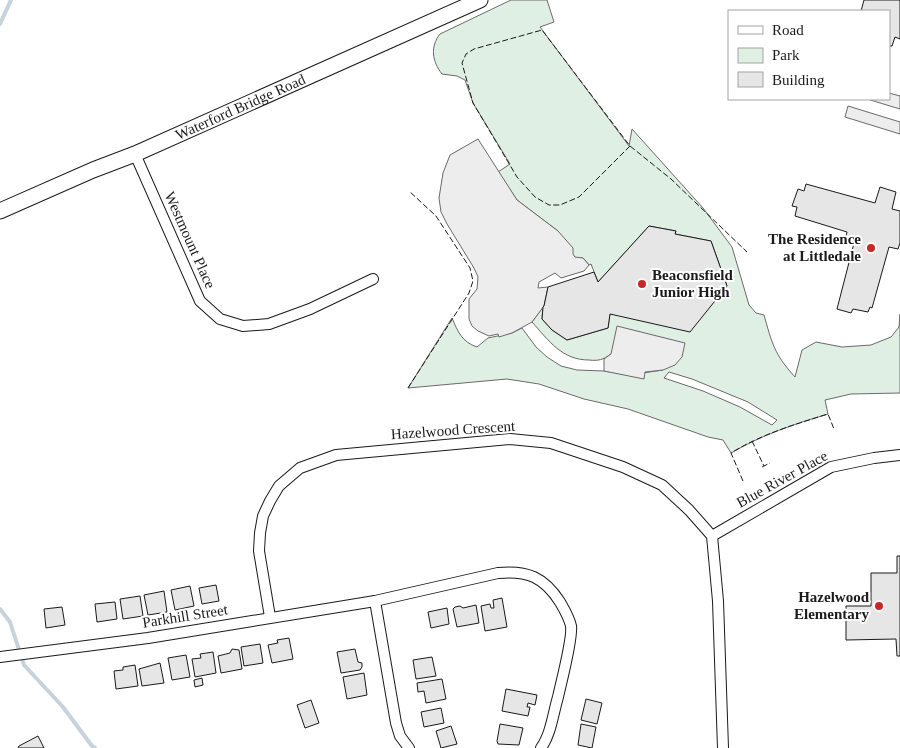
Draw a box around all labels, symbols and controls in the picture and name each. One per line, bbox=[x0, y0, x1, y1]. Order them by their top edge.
legend bbox=[728, 10, 890, 100]
text: Road bbox=[772, 22, 804, 38]
text: Park bbox=[772, 47, 800, 63]
street label: Waterford Bridge Road bbox=[173, 71, 308, 143]
text: Building bbox=[772, 72, 825, 88]
street label: Westmount Place bbox=[162, 189, 219, 291]
place label: The Residence at Littledale bbox=[768, 231, 861, 264]
marker: The Residence at Littledale bbox=[865, 242, 877, 254]
place label: Beaconsfield Junior High bbox=[652, 267, 733, 300]
marker: Beaconsfield Junior High bbox=[636, 278, 648, 290]
street label: Hazelwood Crescent bbox=[390, 418, 516, 442]
street label: Blue River Place bbox=[734, 447, 831, 511]
place label: Hazelwood Elementary bbox=[794, 589, 870, 622]
marker: Hazelwood Elementary bbox=[873, 600, 885, 612]
street label: Parkhill Street bbox=[141, 601, 230, 631]

